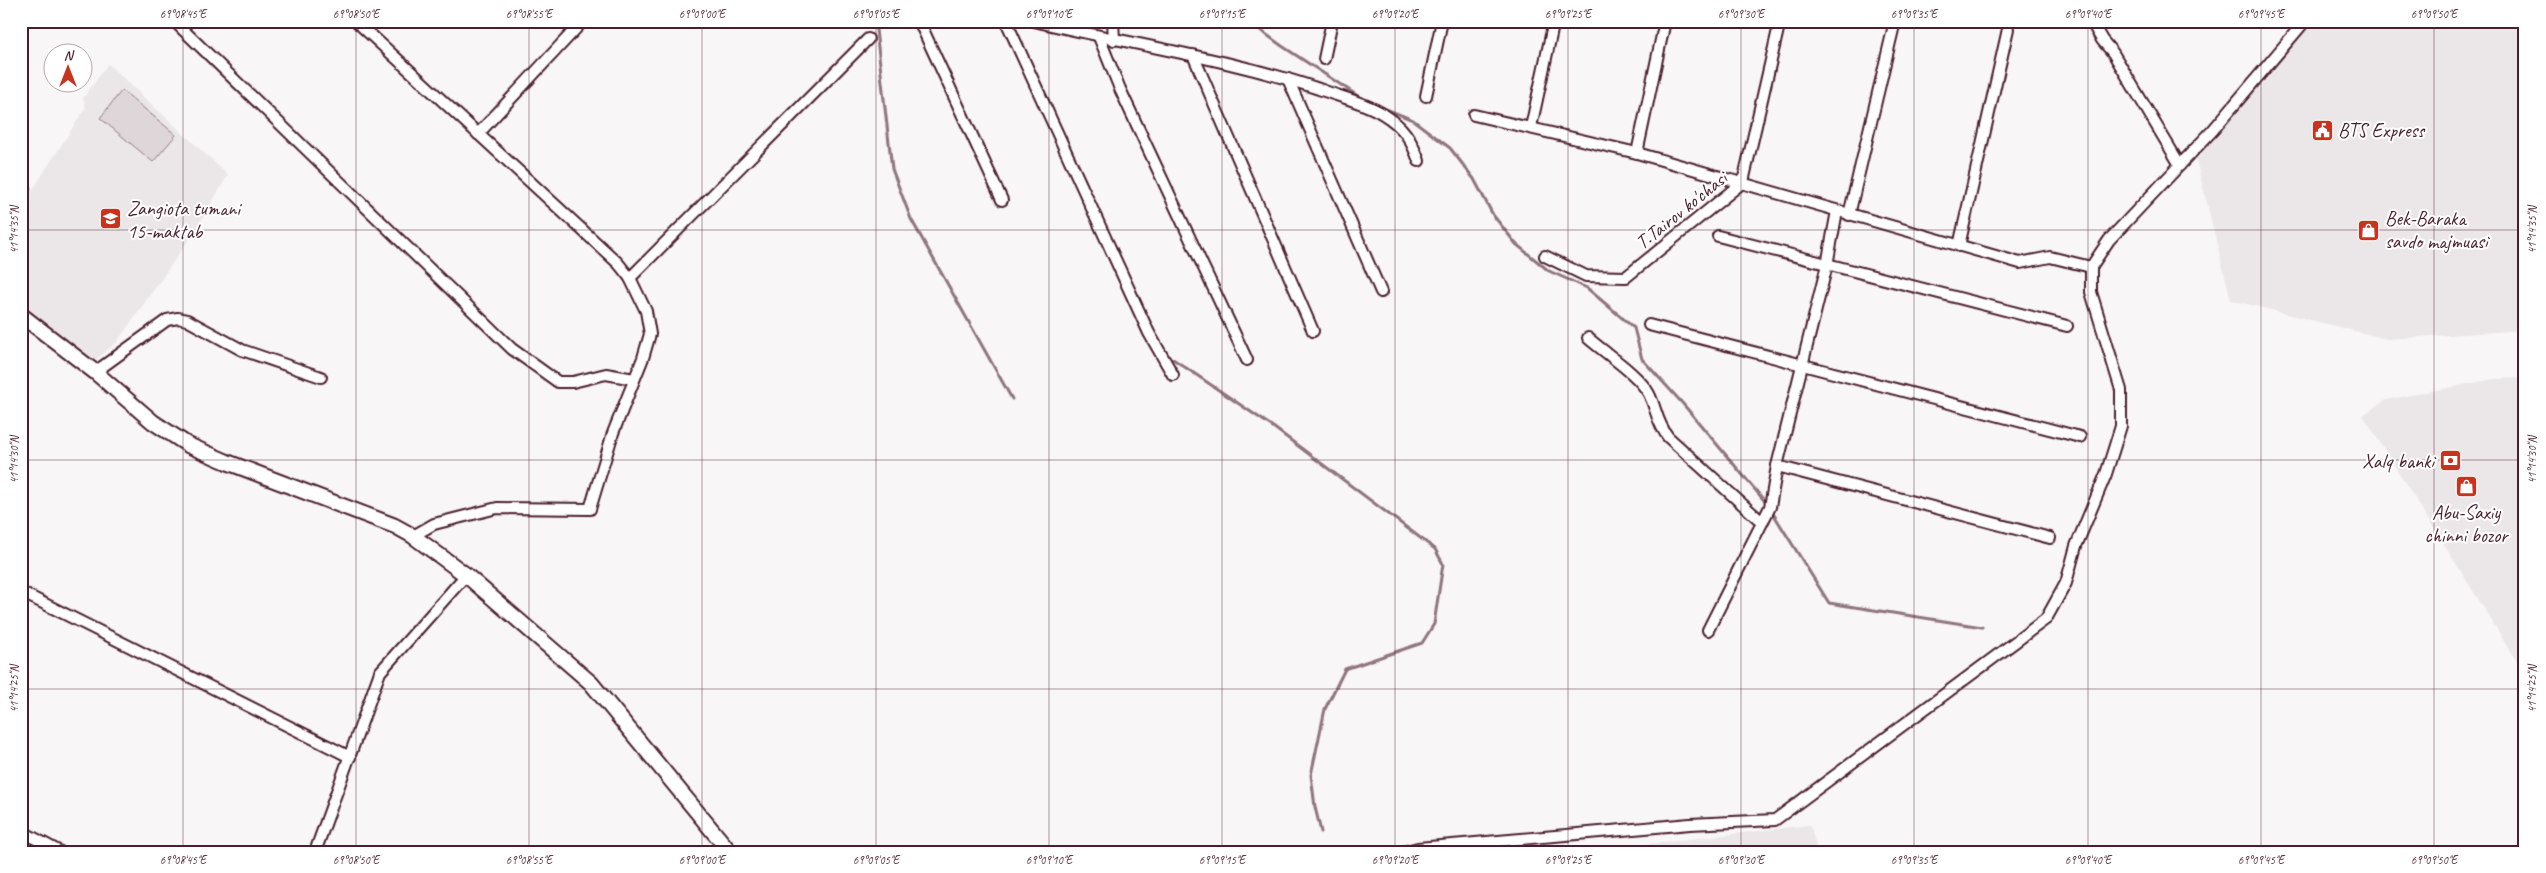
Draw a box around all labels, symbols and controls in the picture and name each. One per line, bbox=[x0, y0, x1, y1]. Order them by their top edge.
text: 69°08'45"E bbox=[160, 6, 208, 22]
text: 69°08'50"E bbox=[333, 6, 381, 22]
text: 69°08'55"E bbox=[506, 6, 554, 22]
text: 69°09'00"E bbox=[679, 6, 727, 22]
text: 69°09'05"E bbox=[853, 6, 901, 22]
text: 69°09'10"E bbox=[1026, 6, 1074, 22]
text: 69°09'15"E bbox=[1199, 6, 1247, 22]
text: 69°09'20"E bbox=[1372, 6, 1420, 22]
text: 69°09'25"E bbox=[1545, 6, 1593, 22]
text: 69°09'30"E bbox=[1718, 6, 1766, 22]
text: 69°09'35"E bbox=[1891, 6, 1939, 22]
text: 69°09'40"E bbox=[2065, 6, 2113, 22]
text: 69°09'45"E bbox=[2238, 6, 2286, 22]
text: 69°09'50"E bbox=[2411, 6, 2459, 22]
north arrow bbox=[42, 42, 92, 92]
text: N bbox=[64, 47, 75, 64]
public building icon: BTS Express bbox=[2310, 118, 2334, 142]
place label: BTS Express bbox=[2338, 118, 2426, 143]
street label: T.Tairov ko'chasi bbox=[1630, 164, 1734, 255]
place label: Zangiota tumani 15-maktab bbox=[127, 196, 242, 244]
text: 41°14'35"N bbox=[6, 205, 22, 254]
text: 41°14'35"N bbox=[2524, 205, 2540, 254]
place label: Bek-Baraka savdo majmuasi bbox=[2385, 206, 2490, 254]
school or university icon: Zangiota tumani 15-maktab bbox=[99, 207, 123, 231]
shop icon: Bek-Baraka savdo majmuasi bbox=[2357, 218, 2381, 242]
text: 41°14'30"N bbox=[6, 435, 22, 484]
text: 41°14'30"N bbox=[2524, 435, 2540, 484]
place label: Xalq banki bbox=[2362, 449, 2436, 474]
bank icon: Xalq banki bbox=[2438, 449, 2462, 473]
shop icon: Abu-Saxiy chinni bozor bbox=[2454, 474, 2478, 498]
place label: Abu-Saxiy chinni bozor bbox=[2425, 500, 2509, 548]
text: 41°14'25"N bbox=[6, 664, 22, 713]
text: 41°14'25"N bbox=[2524, 664, 2540, 713]
text: 69°08'45"E bbox=[160, 852, 208, 868]
text: 69°08'50"E bbox=[333, 852, 381, 868]
text: 69°08'55"E bbox=[506, 852, 554, 868]
text: 69°09'00"E bbox=[679, 852, 727, 868]
text: 69°09'05"E bbox=[853, 852, 901, 868]
text: 69°09'10"E bbox=[1026, 852, 1074, 868]
text: 69°09'15"E bbox=[1199, 852, 1247, 868]
text: 69°09'20"E bbox=[1372, 852, 1420, 868]
text: 69°09'25"E bbox=[1545, 852, 1593, 868]
text: 69°09'30"E bbox=[1718, 852, 1766, 868]
text: 69°09'35"E bbox=[1891, 852, 1939, 868]
text: 69°09'40"E bbox=[2065, 852, 2113, 868]
text: 69°09'45"E bbox=[2238, 852, 2286, 868]
text: 69°09'50"E bbox=[2411, 852, 2459, 868]

